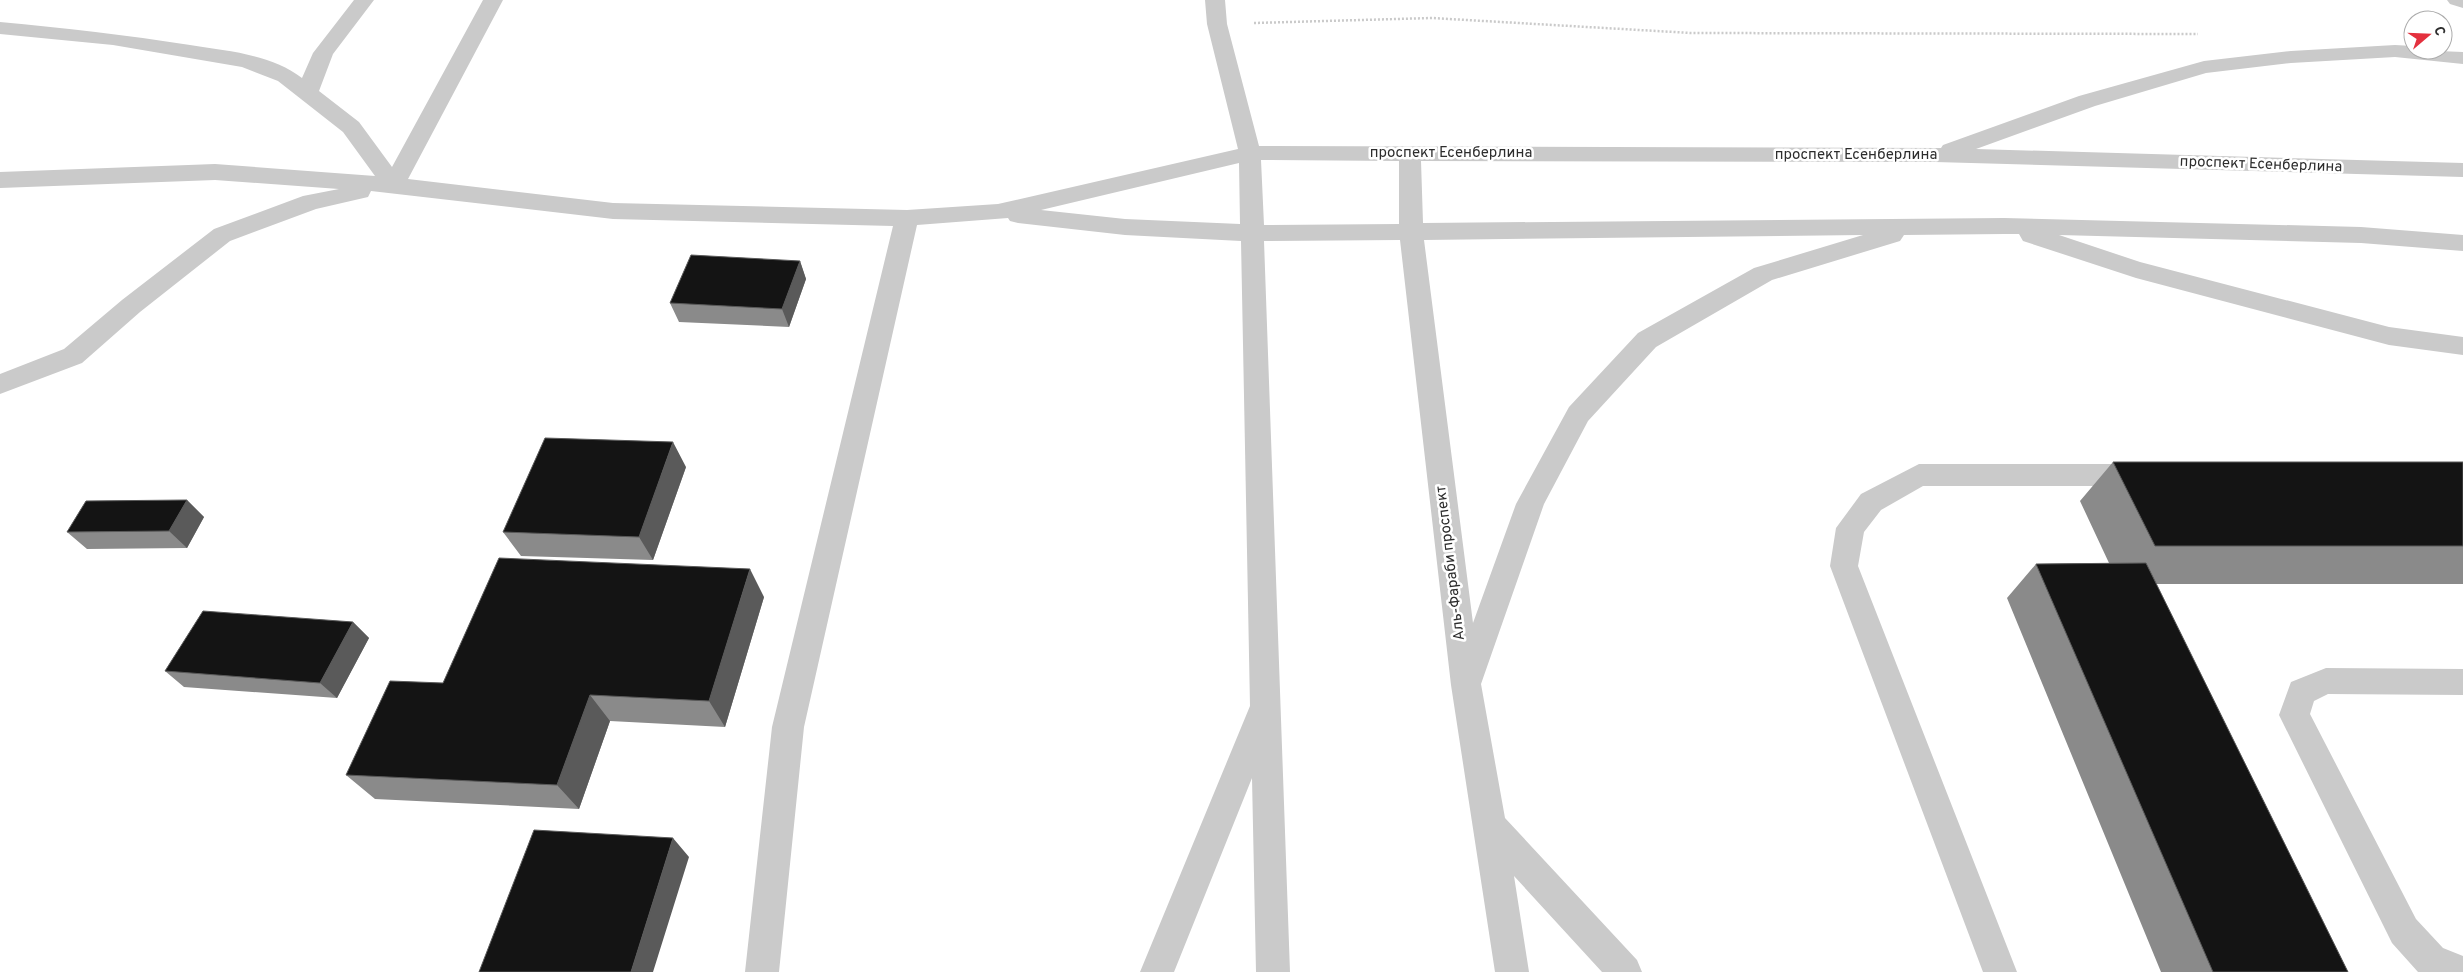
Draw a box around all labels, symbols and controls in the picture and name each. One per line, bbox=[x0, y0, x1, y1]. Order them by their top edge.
north arrow bbox=[2403, 10, 2453, 60]
text: С bbox=[2429, 24, 2448, 38]
street label: проспект Есенберлина bbox=[1370, 144, 1532, 163]
street label: проспект Есенберлина bbox=[1775, 146, 1937, 165]
street label: проспект Есенберлина bbox=[2179, 153, 2343, 177]
street label: Аль-Фараби проспект bbox=[1432, 484, 1470, 642]

